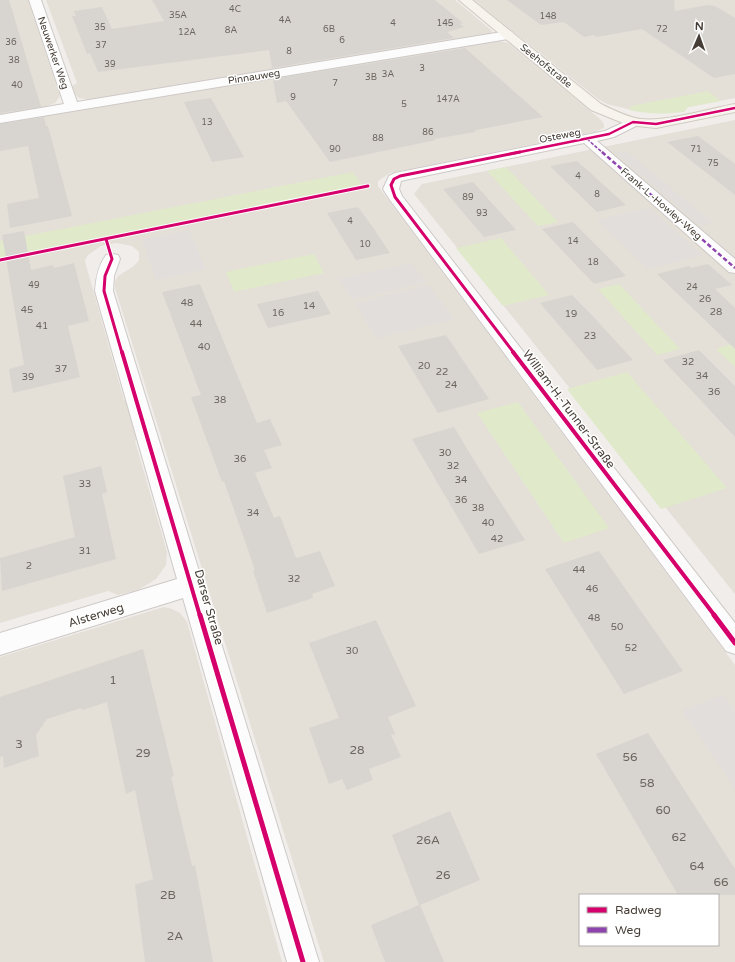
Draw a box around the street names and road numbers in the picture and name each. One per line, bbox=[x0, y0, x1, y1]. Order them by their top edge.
street label: Neuwerker Weg bbox=[35, 15, 71, 91]
street label: Seehofstraße bbox=[518, 41, 575, 91]
street label: Pinnauweg bbox=[227, 67, 281, 87]
street label: Osteweg bbox=[538, 126, 582, 146]
street label: Frank-L.-Howley-Weg bbox=[618, 165, 704, 243]
street label: William-H.-Tunner-Straße bbox=[520, 347, 618, 471]
street label: Darser Straße bbox=[192, 568, 226, 646]
street label: Alsterweg bbox=[67, 600, 125, 630]

